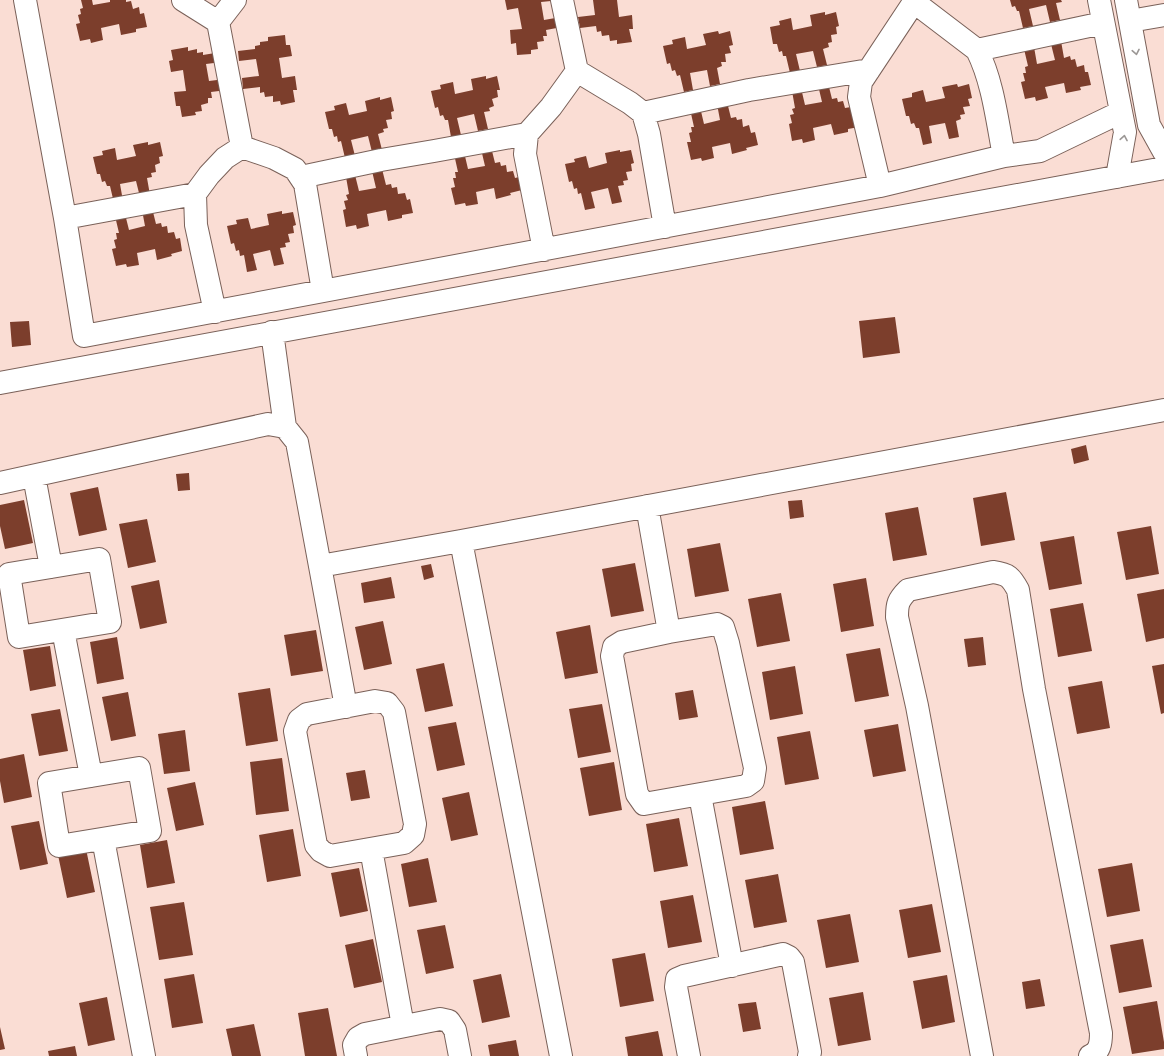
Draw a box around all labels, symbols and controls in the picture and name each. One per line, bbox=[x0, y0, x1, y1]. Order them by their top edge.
one-way arrow bbox=[1131, 49, 1140, 55]
one-way arrow bbox=[1119, 135, 1128, 141]

